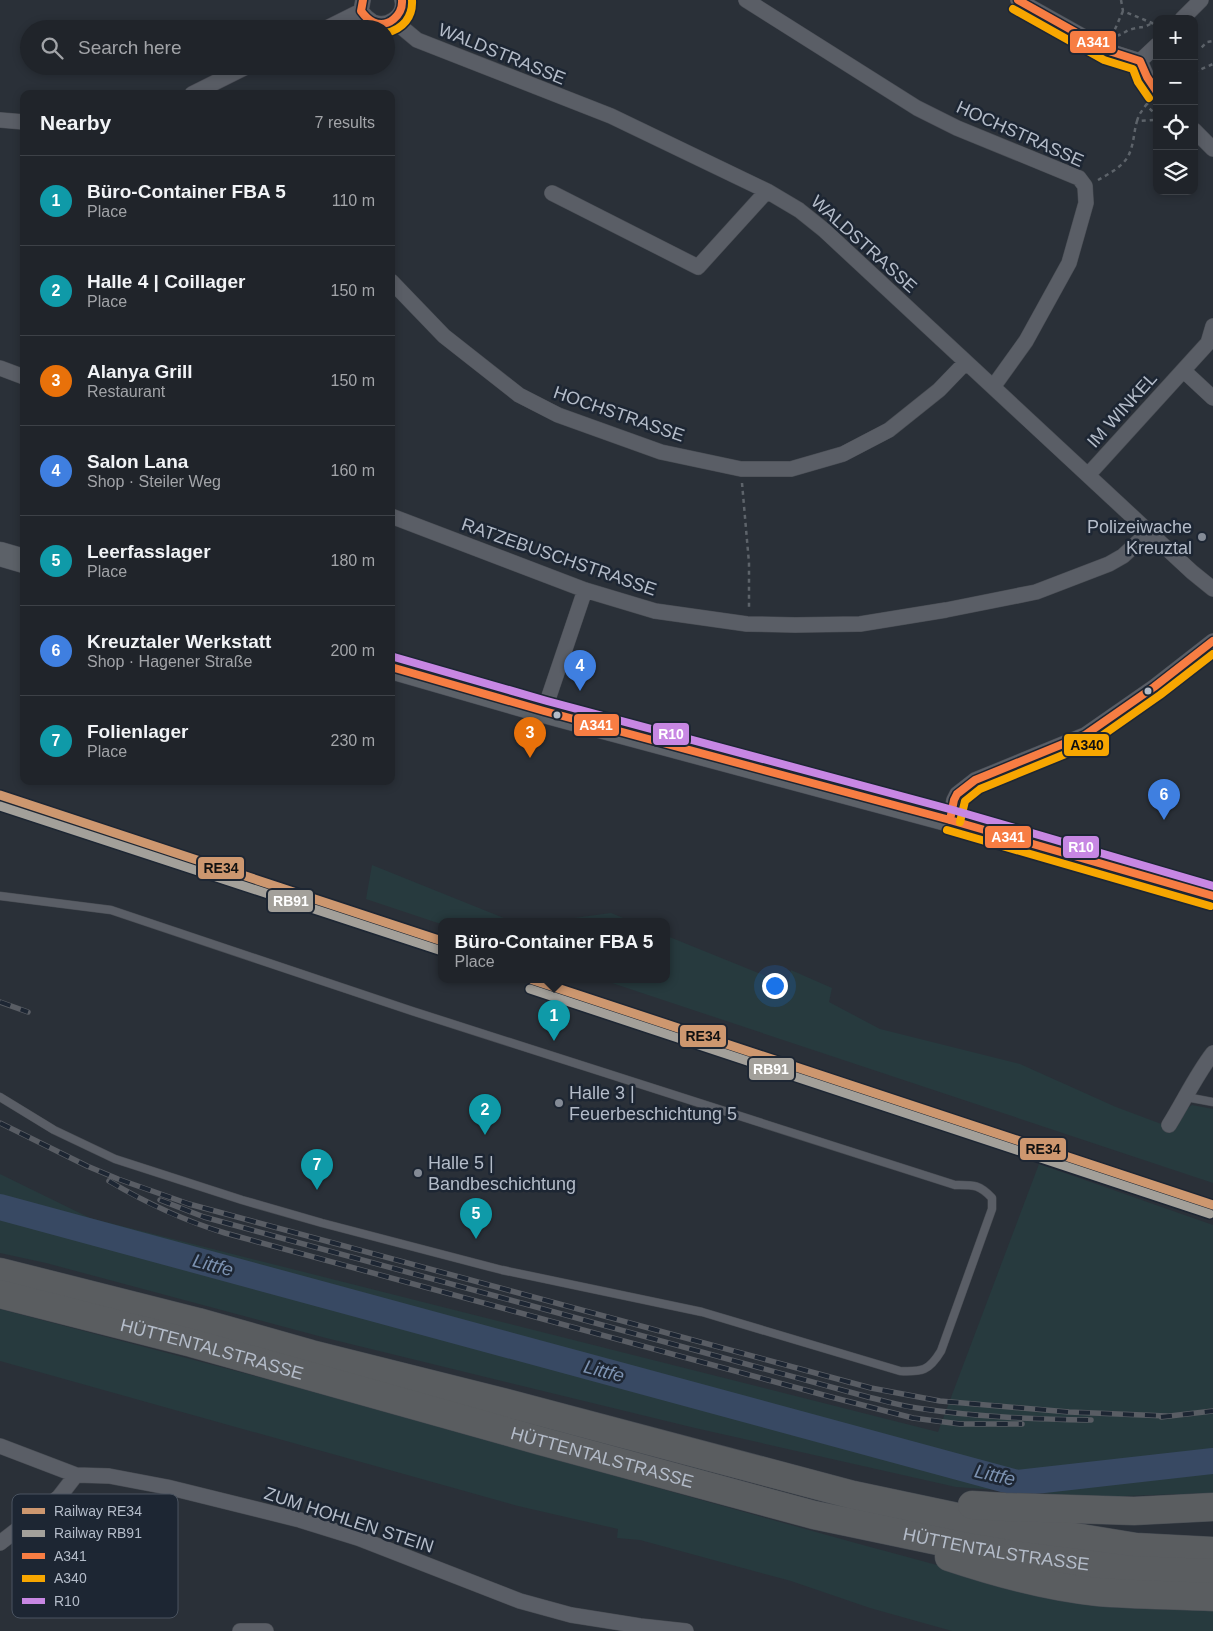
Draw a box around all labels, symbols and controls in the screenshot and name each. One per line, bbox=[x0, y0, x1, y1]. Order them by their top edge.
map controls bbox=[1153, 15, 1198, 195]
button: + bbox=[1153, 15, 1198, 60]
street label: WALDSTRASSE bbox=[435, 19, 569, 89]
search box bbox=[20, 20, 395, 75]
line badge: A341 bbox=[1069, 30, 1117, 54]
icon: search bbox=[38, 34, 66, 62]
text: A341 bbox=[1076, 34, 1110, 50]
text: Search here bbox=[78, 37, 182, 58]
button: − bbox=[1153, 60, 1198, 105]
street label: HOCHSTRASSE bbox=[953, 97, 1087, 171]
button: locate bbox=[1153, 105, 1198, 150]
text: Nearby bbox=[40, 111, 111, 134]
text: 7 results bbox=[315, 114, 375, 131]
button: layers bbox=[1153, 150, 1198, 195]
text: Büro-Container FBA 5 bbox=[87, 181, 286, 202]
street label: WALDSTRASSE bbox=[807, 191, 921, 297]
text: 1 bbox=[52, 192, 60, 209]
text: 110 m bbox=[332, 192, 375, 209]
text: Place bbox=[87, 203, 127, 220]
text: Halle 4 | Coillager bbox=[87, 271, 245, 292]
text: 2 bbox=[52, 282, 60, 299]
text: 150 m bbox=[331, 282, 375, 299]
text: Place bbox=[87, 293, 127, 310]
text: Alanya Grill bbox=[87, 361, 193, 382]
street label: IM WINKEL bbox=[1083, 368, 1161, 452]
text: 3 bbox=[52, 372, 60, 389]
text: 150 m bbox=[331, 372, 375, 389]
street label: HOCHSTRASSE bbox=[551, 382, 687, 446]
text: Restaurant bbox=[87, 383, 165, 400]
text: Salon Lana bbox=[87, 451, 188, 472]
text: 4 bbox=[52, 462, 60, 479]
text: 160 m bbox=[331, 462, 375, 479]
text: Shop · Steiler Weg bbox=[87, 473, 221, 490]
street label: RATZEBUSCHSTRASSE bbox=[459, 514, 659, 600]
place label: Polizeiwache Kreuztal bbox=[1087, 517, 1192, 558]
marker: Polizeiwache Kreuztal bbox=[1196, 531, 1208, 543]
text: Leerfasslager bbox=[87, 541, 211, 562]
text: 5 bbox=[52, 552, 60, 569]
text: 180 m bbox=[331, 552, 375, 569]
text: Place bbox=[87, 563, 127, 580]
text: Kreuztaler Werkstatt bbox=[87, 631, 271, 652]
text: 6 bbox=[52, 642, 60, 659]
text: 200 m bbox=[331, 642, 375, 659]
pin: 4 bbox=[564, 650, 596, 691]
text: Shop · Hagener Straße bbox=[87, 653, 252, 670]
unlabelled marker bbox=[1143, 686, 1153, 696]
unlabelled marker bbox=[552, 710, 562, 720]
line badge: A341 bbox=[573, 713, 620, 737]
pin: 3 bbox=[514, 717, 546, 758]
text: A341 bbox=[579, 717, 613, 733]
text: Folienlager bbox=[87, 721, 188, 742]
line badge: R10 bbox=[652, 722, 690, 746]
text: R10 bbox=[658, 726, 684, 742]
text: 7 bbox=[52, 732, 60, 749]
text: 230 m bbox=[331, 732, 375, 749]
line badge: A340 bbox=[1063, 733, 1110, 757]
text: A340 bbox=[1070, 737, 1104, 753]
text: Place bbox=[87, 743, 127, 760]
pin: 6 bbox=[1148, 779, 1180, 820]
line badge: A341 bbox=[984, 825, 1032, 849]
text: A341 bbox=[991, 829, 1025, 845]
line badge: R10 bbox=[1062, 835, 1100, 859]
text: R10 bbox=[1068, 839, 1094, 855]
line badge: RE34 bbox=[197, 856, 245, 880]
text: RE34 bbox=[203, 860, 239, 876]
line badge: RB91 bbox=[267, 889, 314, 913]
text: RB91 bbox=[273, 893, 309, 909]
popup bbox=[438, 918, 670, 983]
text: Büro-Container FBA 5 bbox=[455, 931, 653, 952]
text: Place bbox=[455, 953, 495, 970]
your location bbox=[762, 973, 788, 999]
pin: 1 bbox=[538, 1000, 570, 1041]
line badge: RE34 bbox=[679, 1024, 727, 1048]
text: RE34 bbox=[685, 1028, 721, 1044]
line badge: RB91 bbox=[748, 1057, 795, 1081]
text: RB91 bbox=[753, 1061, 789, 1077]
place label: Halle 3 | Feuerbeschichtung 5 bbox=[569, 1083, 737, 1124]
pin: 2 bbox=[469, 1094, 501, 1135]
marker: Halle 3 | Feuerbeschichtung 5 bbox=[553, 1097, 565, 1109]
line badge: RE34 bbox=[1019, 1137, 1067, 1161]
text: RE34 bbox=[1025, 1141, 1061, 1157]
pin: 7 bbox=[301, 1149, 333, 1190]
place label: Halle 5 | Bandbeschichtung bbox=[428, 1153, 576, 1194]
marker: Halle 5 | Bandbeschichtung bbox=[412, 1167, 424, 1179]
pin: 5 bbox=[460, 1198, 492, 1239]
water label: Littfe bbox=[190, 1250, 236, 1280]
street label: HÜTTENTALSTRASSE bbox=[118, 1315, 306, 1384]
water label: Littfe bbox=[581, 1356, 627, 1386]
street label: HÜTTENTALSTRASSE bbox=[508, 1423, 696, 1492]
water label: Littfe bbox=[973, 1460, 1017, 1490]
street label: ZUM HOHLEN STEIN bbox=[262, 1483, 436, 1557]
legend bbox=[12, 1494, 178, 1618]
text: Railway RE34 bbox=[54, 1503, 142, 1519]
street label: HÜTTENTALSTRASSE bbox=[901, 1524, 1091, 1575]
text: Railway RB91 bbox=[54, 1525, 142, 1541]
text: A341 bbox=[54, 1548, 87, 1564]
text: A340 bbox=[54, 1570, 87, 1586]
text: R10 bbox=[54, 1593, 80, 1609]

